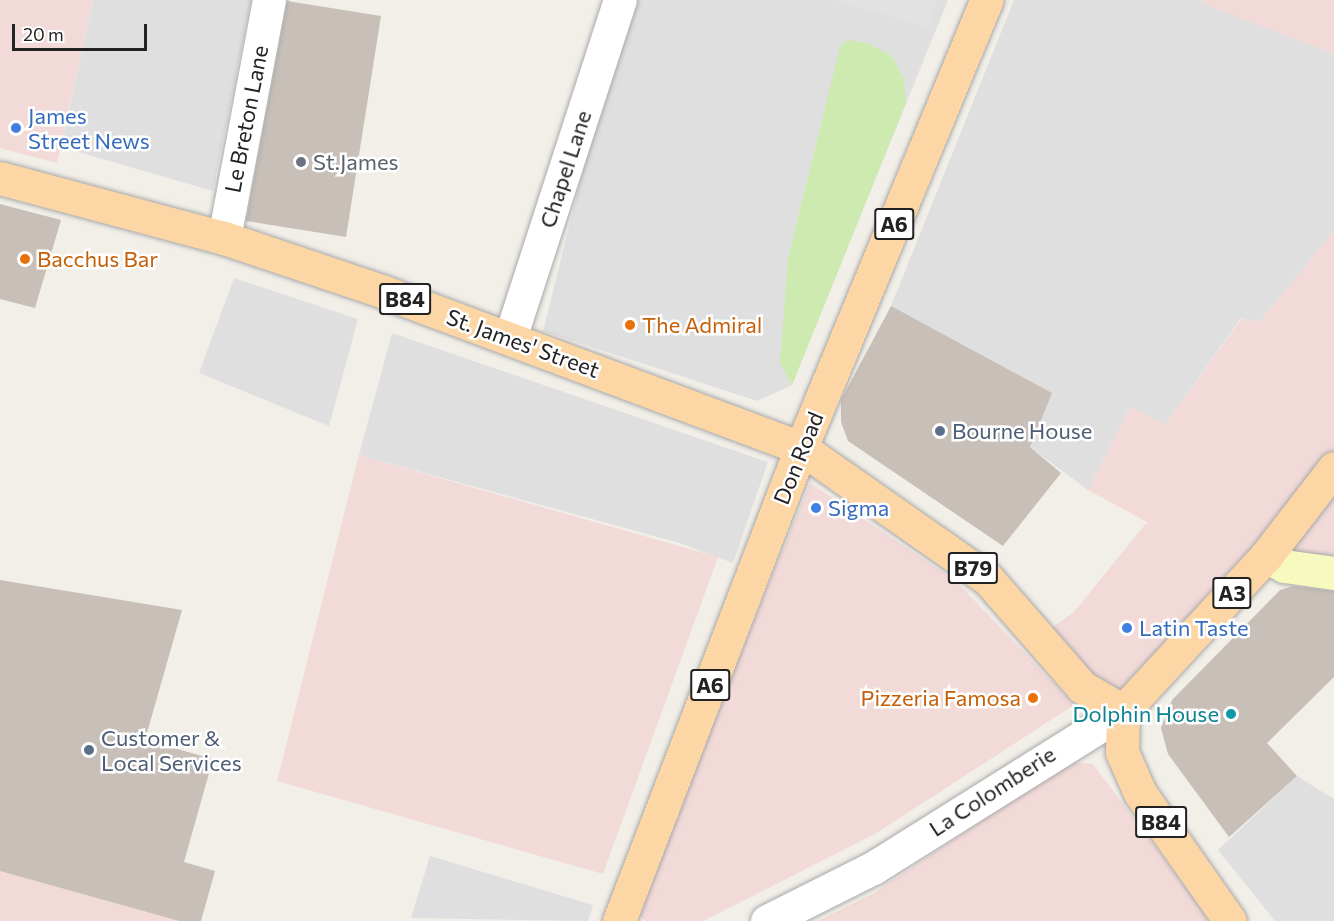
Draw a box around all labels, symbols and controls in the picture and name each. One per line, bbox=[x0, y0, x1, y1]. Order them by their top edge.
scale bar bbox=[15, 12, 150, 50]
text: 20 m bbox=[23, 23, 64, 45]
street label: Le Breton Lane bbox=[219, 43, 273, 195]
place label: James Street News bbox=[28, 102, 150, 154]
street label: Chapel Lane bbox=[534, 107, 596, 231]
marker: James Street News bbox=[9, 121, 23, 135]
place label: St.James bbox=[313, 149, 399, 175]
marker: St.James bbox=[294, 155, 308, 169]
road number: A6 bbox=[873, 206, 915, 242]
place label: Bacchus Bar bbox=[37, 246, 158, 272]
marker: Bacchus Bar bbox=[18, 252, 32, 266]
road number: B84 bbox=[378, 281, 432, 317]
street label: St. James' Street bbox=[443, 303, 603, 383]
place label: The Admiral bbox=[642, 312, 762, 338]
marker: The Admiral bbox=[623, 318, 637, 332]
street label: Don Road bbox=[767, 408, 829, 508]
place label: Bourne House bbox=[952, 418, 1092, 444]
marker: Bourne House bbox=[933, 424, 947, 438]
place label: Sigma bbox=[828, 495, 889, 521]
marker: Sigma bbox=[809, 501, 823, 515]
road number: B79 bbox=[948, 550, 998, 586]
road number: A3 bbox=[1211, 575, 1253, 611]
place label: Latin Taste bbox=[1139, 615, 1249, 641]
marker: Latin Taste bbox=[1120, 621, 1134, 635]
road number: A6 bbox=[689, 667, 731, 703]
place label: Pizzeria Famosa bbox=[861, 685, 1021, 711]
marker: Pizzeria Famosa bbox=[1026, 691, 1040, 705]
place label: Dolphin House bbox=[1072, 701, 1219, 727]
marker: Dolphin House bbox=[1224, 707, 1238, 721]
place label: Customer & Local Services bbox=[101, 724, 242, 776]
street label: La Colomberie bbox=[924, 740, 1060, 842]
marker: Customer & Local Services bbox=[82, 743, 96, 757]
road number: B84 bbox=[1134, 804, 1188, 840]

